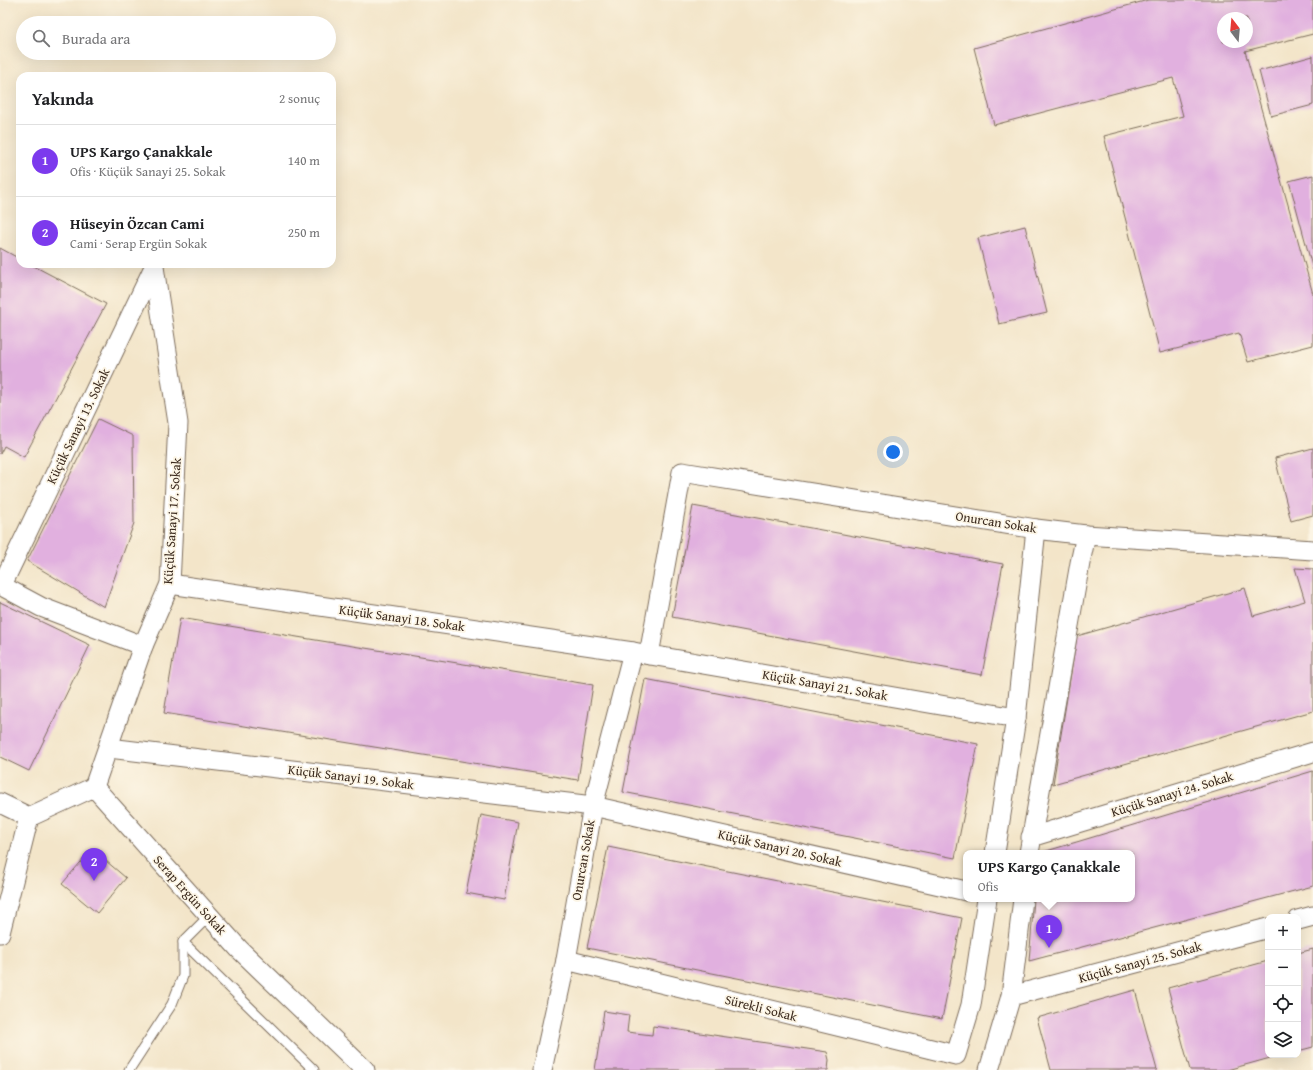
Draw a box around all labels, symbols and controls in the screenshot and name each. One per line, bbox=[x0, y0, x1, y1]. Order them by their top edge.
north arrow bbox=[1217, 12, 1253, 48]
search box bbox=[16, 16, 336, 60]
icon: search bbox=[30, 27, 52, 49]
text: Burada ara bbox=[62, 28, 130, 49]
text: Yakında bbox=[32, 86, 94, 111]
text: 2 sonuç bbox=[279, 89, 320, 108]
text: UPS Kargo Çanakkale bbox=[70, 141, 213, 162]
text: 1 bbox=[42, 151, 48, 170]
text: 140 m bbox=[288, 151, 320, 170]
text: Ofis · Küçük Sanayi 25. Sokak bbox=[70, 162, 226, 181]
text: Hüseyin Özcan Cami bbox=[70, 213, 204, 234]
text: 2 bbox=[42, 223, 48, 242]
text: 250 m bbox=[288, 223, 320, 242]
text: Cami · Serap Ergün Sokak bbox=[70, 234, 207, 253]
street label: Küçük Sanayi 13. Sokak bbox=[42, 365, 114, 487]
your location bbox=[883, 442, 903, 462]
street label: Küçük Sanayi 17. Sokak bbox=[158, 457, 186, 585]
street label: Onurcan Sokak bbox=[954, 506, 1038, 538]
street label: Küçük Sanayi 18. Sokak bbox=[338, 600, 466, 636]
street label: Küçük Sanayi 21. Sokak bbox=[761, 665, 889, 705]
street label: Küçük Sanayi 19. Sokak bbox=[287, 760, 415, 794]
street label: Küçük Sanayi 24. Sokak bbox=[1109, 766, 1236, 822]
street label: Onurcan Sokak bbox=[567, 818, 600, 902]
street label: Küçük Sanayi 20. Sokak bbox=[716, 824, 844, 872]
pin: 2 bbox=[81, 848, 107, 881]
popup bbox=[963, 850, 1135, 902]
street label: Serap Ergün Sokak bbox=[149, 851, 231, 939]
text: UPS Kargo Çanakkale bbox=[978, 856, 1120, 877]
text: Ofis bbox=[978, 877, 999, 896]
map controls bbox=[1265, 914, 1301, 1058]
button: + bbox=[1265, 914, 1301, 950]
pin: 1 bbox=[1036, 915, 1062, 948]
street label: Küçük Sanayi 25. Sokak bbox=[1076, 936, 1204, 988]
button: − bbox=[1265, 950, 1301, 986]
button: locate bbox=[1265, 986, 1301, 1022]
street label: Sürekli Sokak bbox=[723, 990, 799, 1026]
button: layers bbox=[1265, 1022, 1301, 1058]

